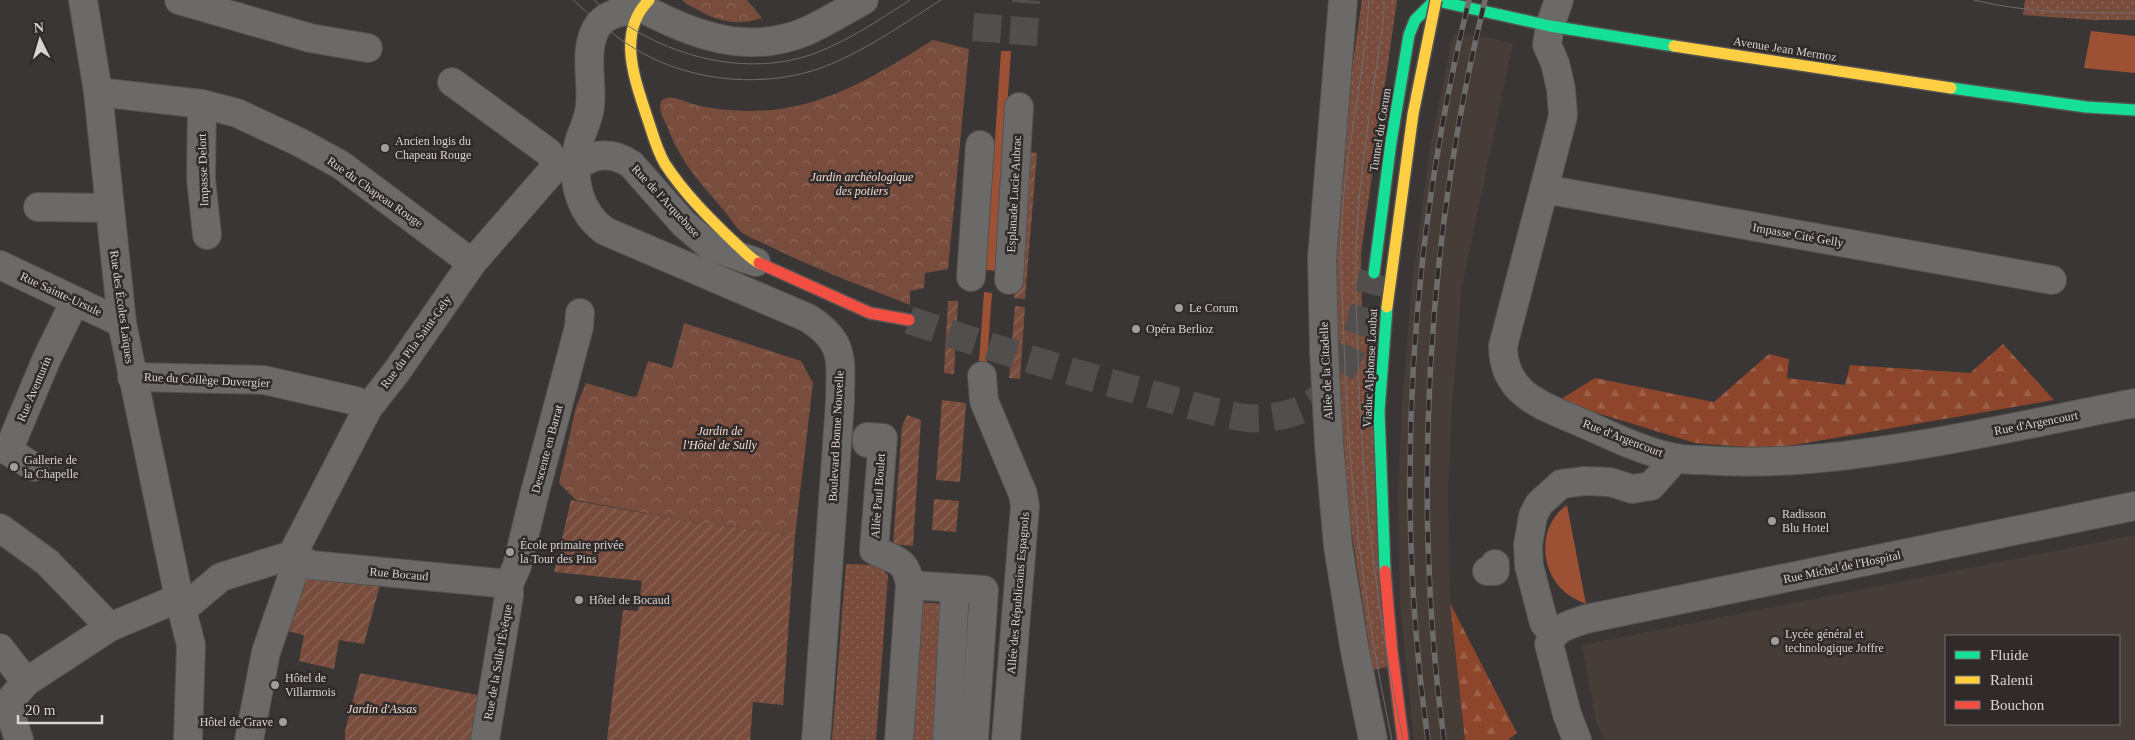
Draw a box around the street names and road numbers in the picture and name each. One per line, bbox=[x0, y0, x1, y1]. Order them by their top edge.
street label: Avenue Jean Mermoz bbox=[1732, 34, 1838, 64]
street label: Tunnel du Corum bbox=[1366, 86, 1394, 173]
street label: Impasse Delort bbox=[195, 133, 211, 207]
street label: Esplanade Lucie Aubrac bbox=[1004, 135, 1024, 253]
street label: Rue du Chapeau Rouge bbox=[324, 154, 426, 230]
street label: Rue de l'Arquebuse bbox=[629, 162, 703, 240]
street label: Impasse Cité Gelly bbox=[1751, 220, 1845, 250]
street label: Rue des Écoles Laïques bbox=[107, 249, 137, 365]
street label: Rue Sainte-Ursule bbox=[18, 269, 104, 319]
street label: Rue du Pila Saint-Gély bbox=[378, 293, 454, 391]
street label: Viaduc Alphonse Loubat bbox=[1360, 307, 1380, 428]
street label: Allée de la Citadelle bbox=[1316, 322, 1336, 420]
street label: Rue Aventurin bbox=[14, 354, 54, 424]
street label: Rue du Collège Duvergier bbox=[144, 370, 270, 390]
street label: Boulevard Bonne Nouvelle bbox=[826, 370, 846, 502]
street label: Descente en Barrat bbox=[528, 402, 566, 495]
street label: Rue d'Argencourt bbox=[1993, 408, 2080, 438]
street label: Rue d'Argencourt bbox=[1581, 416, 1666, 460]
street label: Allée Paul Boulet bbox=[868, 452, 888, 539]
street label: Allée des Républicains Espagnols bbox=[1004, 511, 1032, 675]
street label: Rue Michel de l'Hospital bbox=[1782, 548, 1903, 586]
street label: Rue Bocaud bbox=[369, 564, 429, 584]
street label: Rue de la Salle l'Évêque bbox=[481, 603, 515, 721]

